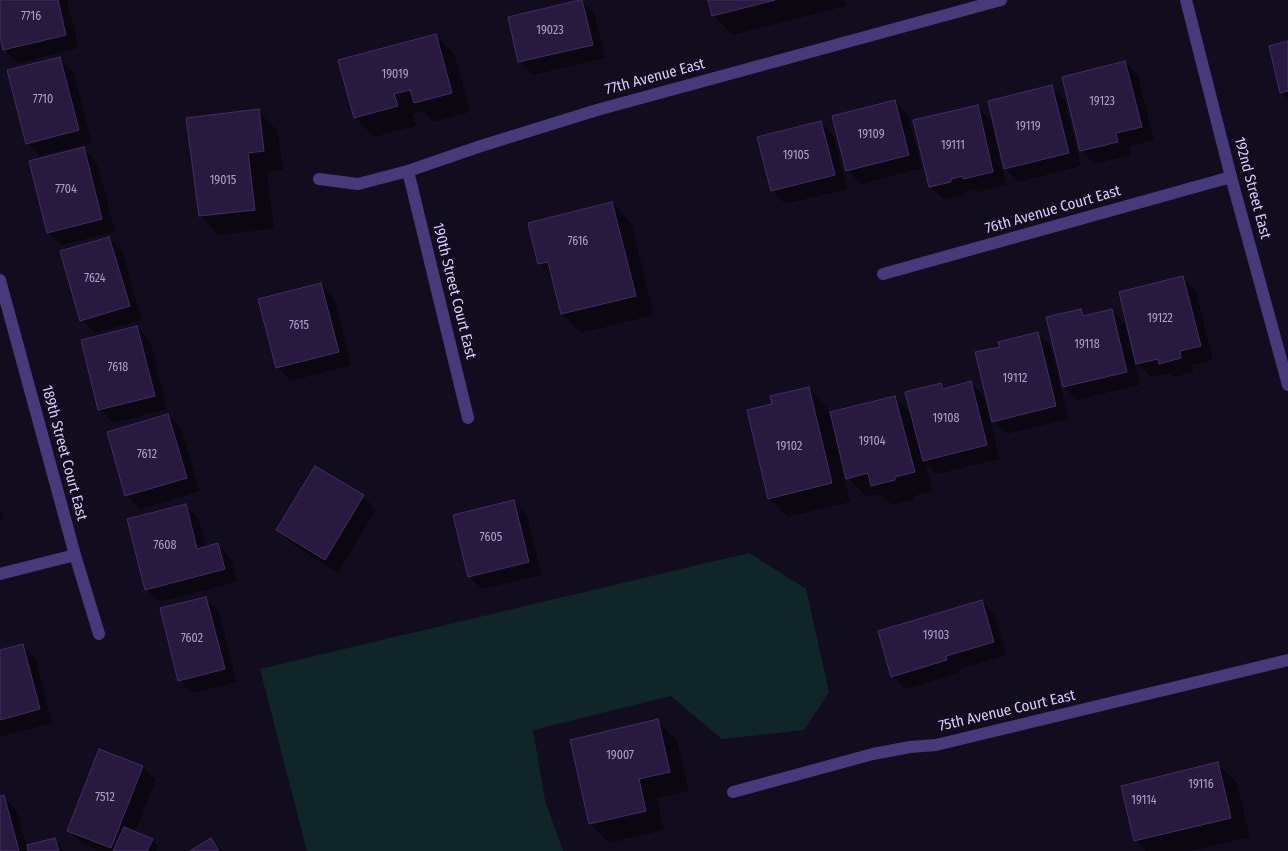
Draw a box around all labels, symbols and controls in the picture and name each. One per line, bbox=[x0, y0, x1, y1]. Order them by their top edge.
house number: 7716 bbox=[21, 10, 41, 24]
house number: 19023 bbox=[536, 24, 564, 38]
street label: 77th Avenue East bbox=[603, 55, 707, 99]
house number: 19019 bbox=[382, 68, 408, 82]
house number: 7710 bbox=[33, 93, 53, 107]
house number: 19123 bbox=[1089, 95, 1115, 109]
house number: 19119 bbox=[1015, 120, 1041, 134]
house number: 19109 bbox=[858, 128, 884, 142]
street label: 192nd Street East bbox=[1230, 135, 1274, 241]
house number: 19111 bbox=[941, 139, 965, 153]
house number: 19105 bbox=[783, 149, 809, 163]
house number: 19015 bbox=[210, 174, 236, 188]
street label: 76th Avenue Court East bbox=[983, 182, 1123, 238]
house number: 7704 bbox=[55, 183, 77, 197]
street label: 190th Street Court East bbox=[428, 221, 480, 361]
house number: 7616 bbox=[568, 235, 588, 249]
house number: 7624 bbox=[84, 272, 106, 286]
house number: 19122 bbox=[1147, 312, 1173, 326]
house number: 7615 bbox=[289, 319, 309, 333]
house number: 19118 bbox=[1074, 338, 1100, 352]
house number: 7618 bbox=[108, 361, 128, 375]
house number: 19112 bbox=[1003, 372, 1027, 386]
street label: 189th Street Court East bbox=[37, 383, 91, 523]
house number: 19108 bbox=[932, 412, 960, 426]
house number: 19104 bbox=[858, 435, 886, 449]
house number: 19102 bbox=[776, 440, 802, 454]
house number: 7612 bbox=[137, 448, 157, 462]
house number: 7605 bbox=[480, 531, 502, 545]
house number: 7608 bbox=[154, 539, 176, 553]
house number: 19103 bbox=[923, 629, 949, 643]
house number: 7602 bbox=[181, 632, 203, 646]
street label: 75th Avenue Court East bbox=[937, 687, 1077, 735]
house number: 19007 bbox=[606, 749, 634, 763]
house number: 19116 bbox=[1188, 778, 1214, 792]
house number: 7512 bbox=[95, 791, 115, 805]
house number: 19114 bbox=[1131, 794, 1157, 808]

